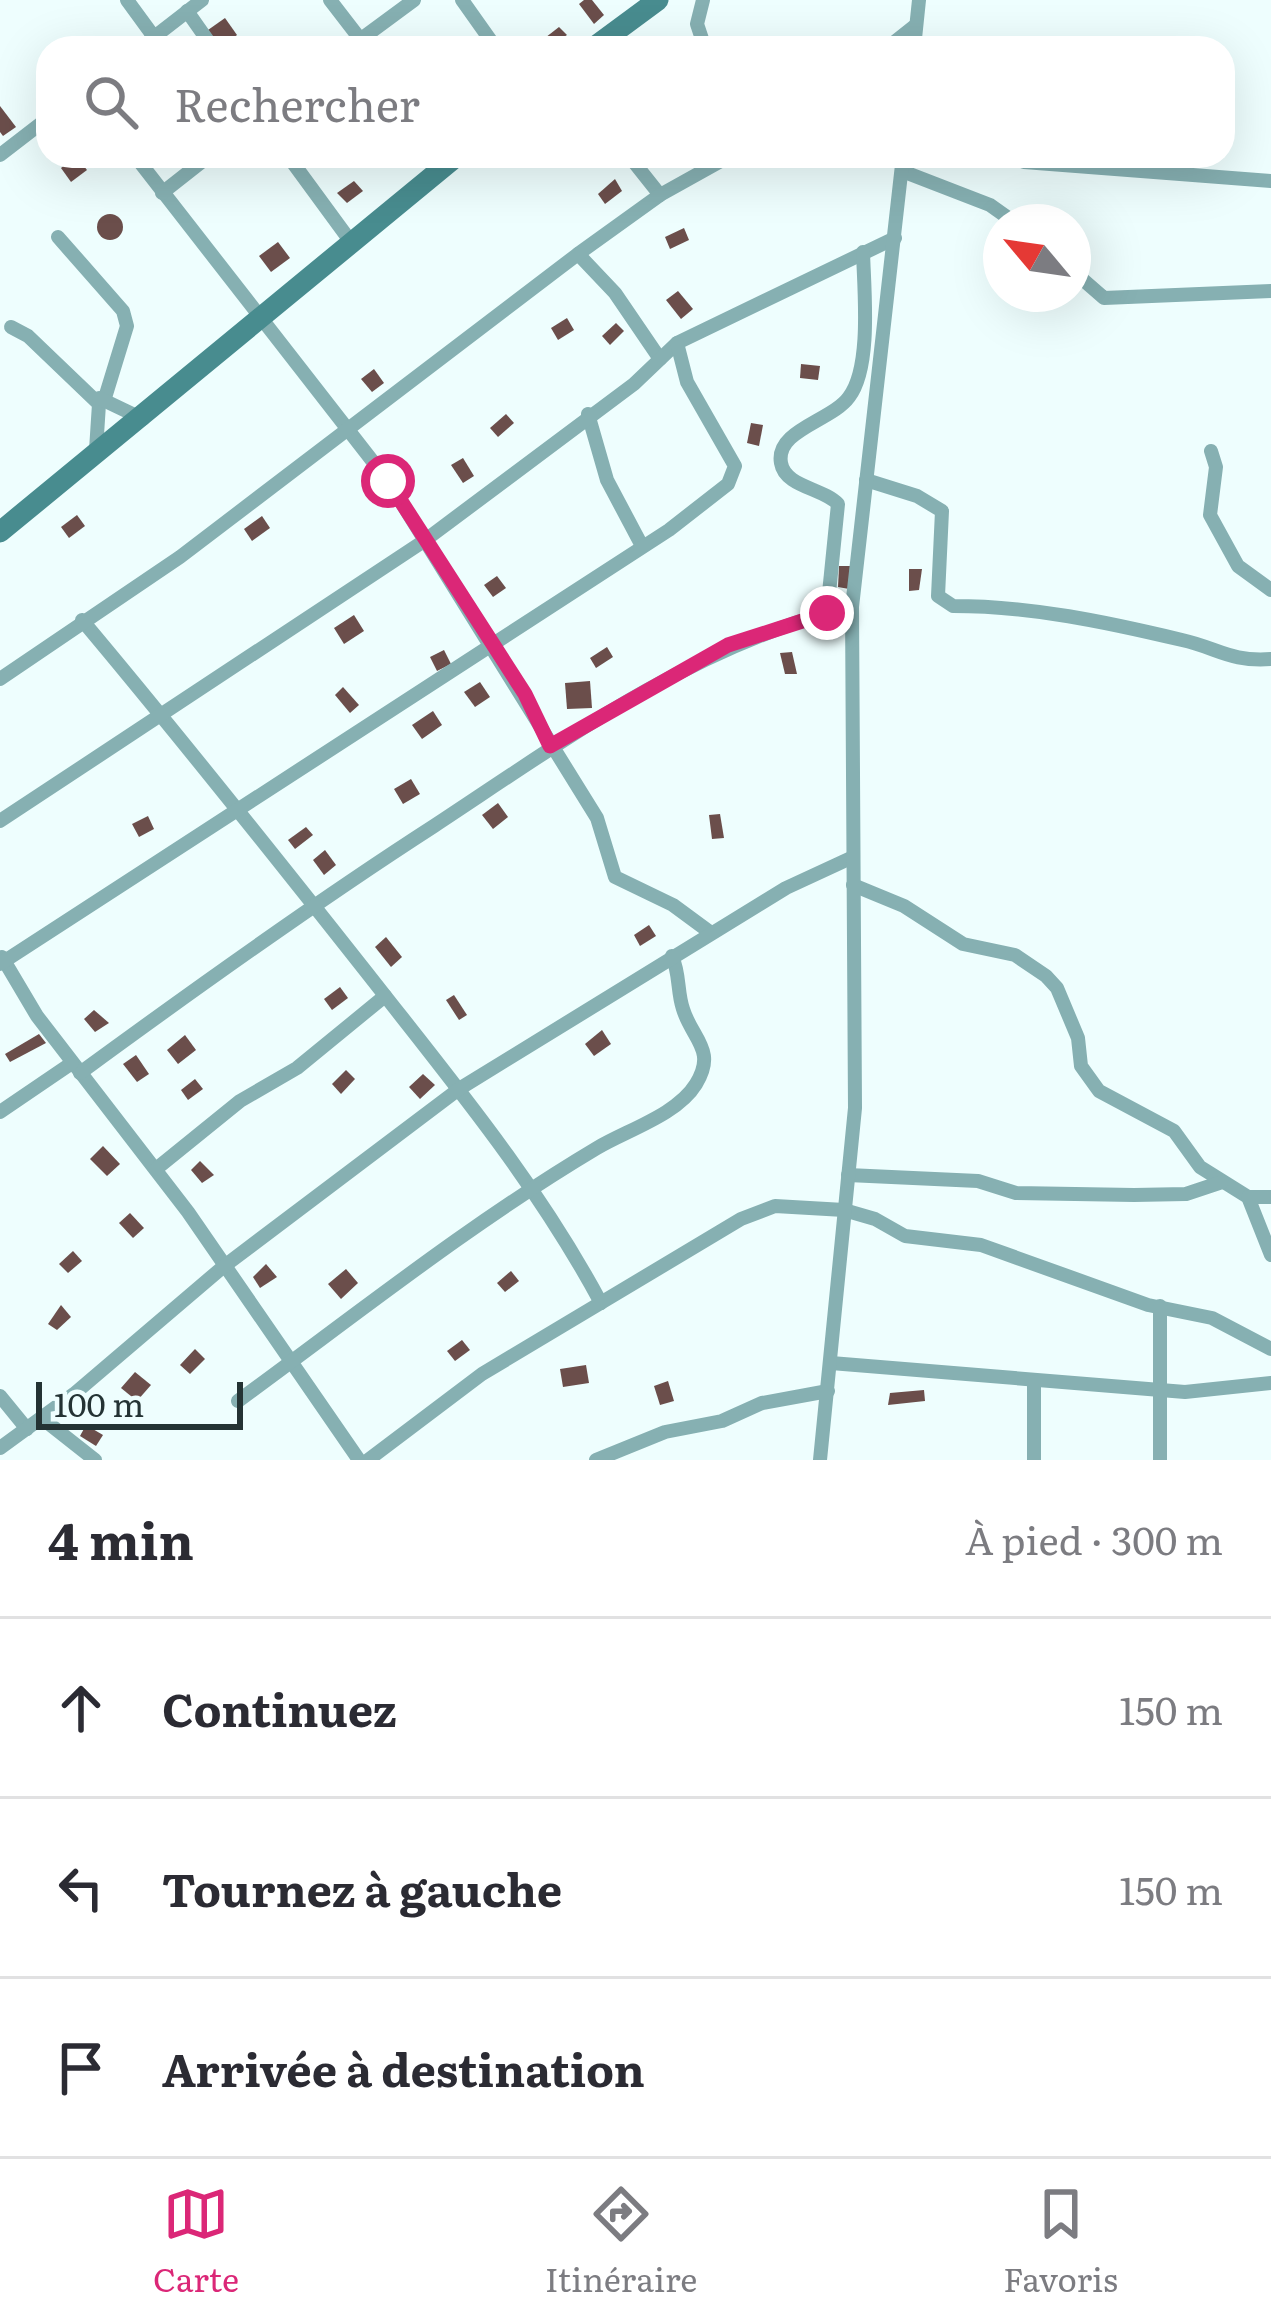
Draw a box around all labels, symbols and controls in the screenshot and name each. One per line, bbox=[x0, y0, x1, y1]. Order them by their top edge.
search box bbox=[36, 36, 1235, 168]
icon: search bbox=[78, 69, 144, 135]
text: Rechercher bbox=[174, 69, 420, 136]
north arrow bbox=[983, 204, 1091, 312]
route start bbox=[361, 454, 415, 508]
route end bbox=[800, 586, 854, 640]
scale bar bbox=[36, 1376, 243, 1429]
text: 100 m bbox=[54, 1378, 144, 1427]
text: 4 min bbox=[48, 1500, 194, 1576]
text: À pied · 300 m bbox=[965, 1509, 1223, 1567]
text: Continuez bbox=[162, 1674, 397, 1741]
icon: ahead bbox=[48, 1675, 114, 1741]
text: 150 m bbox=[1119, 1679, 1223, 1737]
text: Tournez à gauche bbox=[162, 1854, 562, 1921]
icon: left bbox=[48, 1855, 114, 1921]
text: 150 m bbox=[1119, 1859, 1223, 1917]
text: Arrivée à destination bbox=[162, 2034, 645, 2101]
icon: arrive bbox=[48, 2035, 114, 2101]
tab: Carte bbox=[153, 2181, 239, 2302]
tab: Itinéraire bbox=[545, 2181, 697, 2302]
tab: Favoris bbox=[1003, 2181, 1118, 2302]

